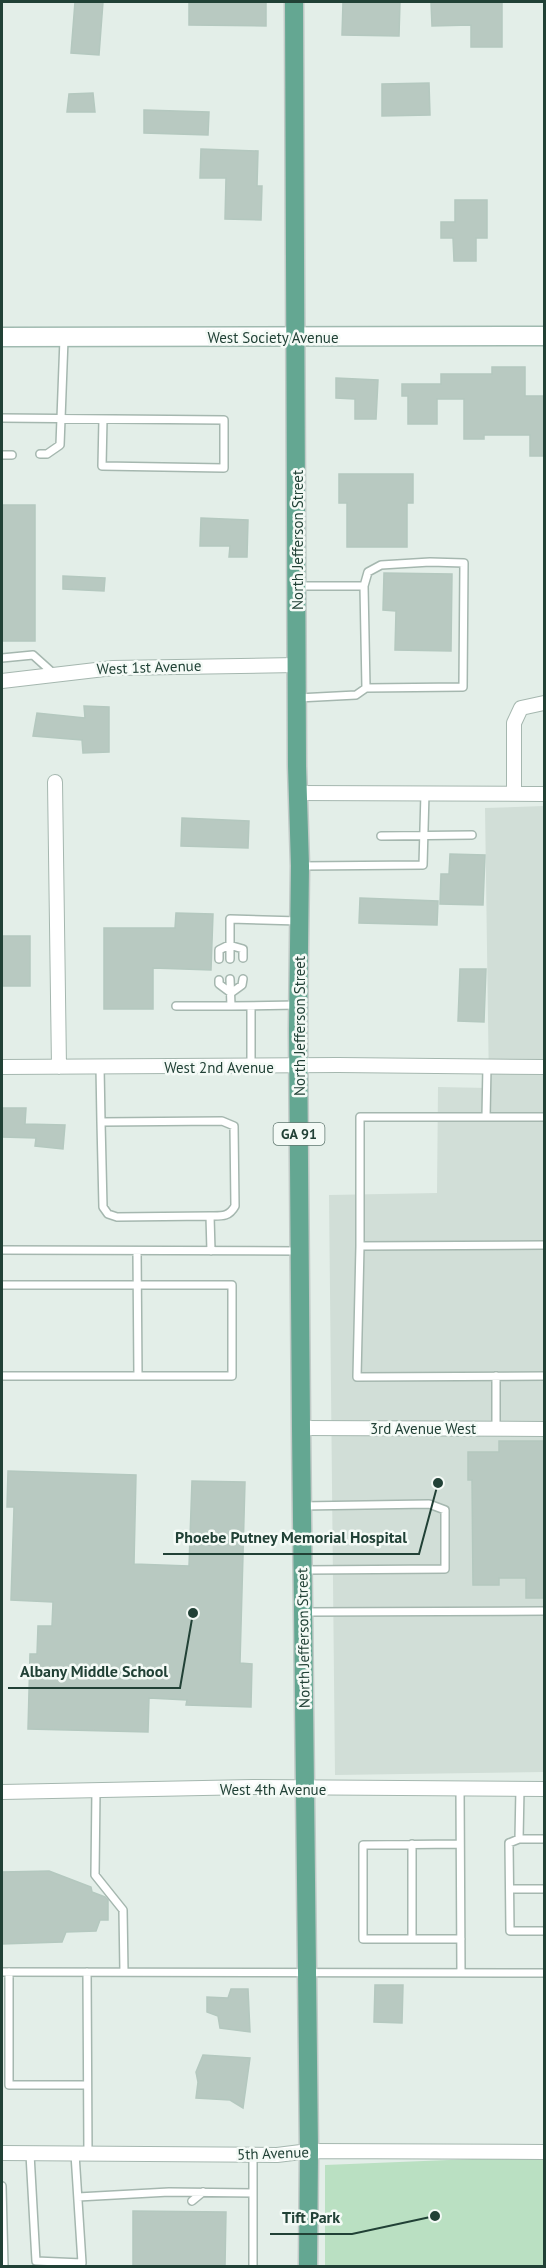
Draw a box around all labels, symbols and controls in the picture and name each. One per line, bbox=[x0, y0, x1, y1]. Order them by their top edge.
street label: West Society Avenue bbox=[207, 328, 339, 347]
street label: North Jefferson Street bbox=[288, 470, 307, 610]
street label: West 1st Avenue bbox=[96, 656, 202, 678]
street label: North Jefferson Street bbox=[290, 956, 309, 1096]
street label: West 2nd Avenue bbox=[164, 1058, 274, 1077]
road number: GA 91 bbox=[274, 1123, 324, 1145]
street label: 3rd Avenue West bbox=[370, 1419, 476, 1438]
callout: Phoebe Putney Memorial Hospital bbox=[163, 1520, 419, 1554]
text: Phoebe Putney Memorial Hospital bbox=[175, 1527, 407, 1547]
street label: North Jefferson Street bbox=[292, 1568, 314, 1708]
callout: Albany Middle School bbox=[8, 1654, 180, 1688]
text: Albany Middle School bbox=[20, 1661, 168, 1681]
street label: West 4th Avenue bbox=[220, 1780, 326, 1799]
street label: 5th Avenue bbox=[237, 2142, 309, 2164]
callout: Tift Park bbox=[270, 2200, 352, 2234]
text: Tift Park bbox=[282, 2207, 340, 2227]

